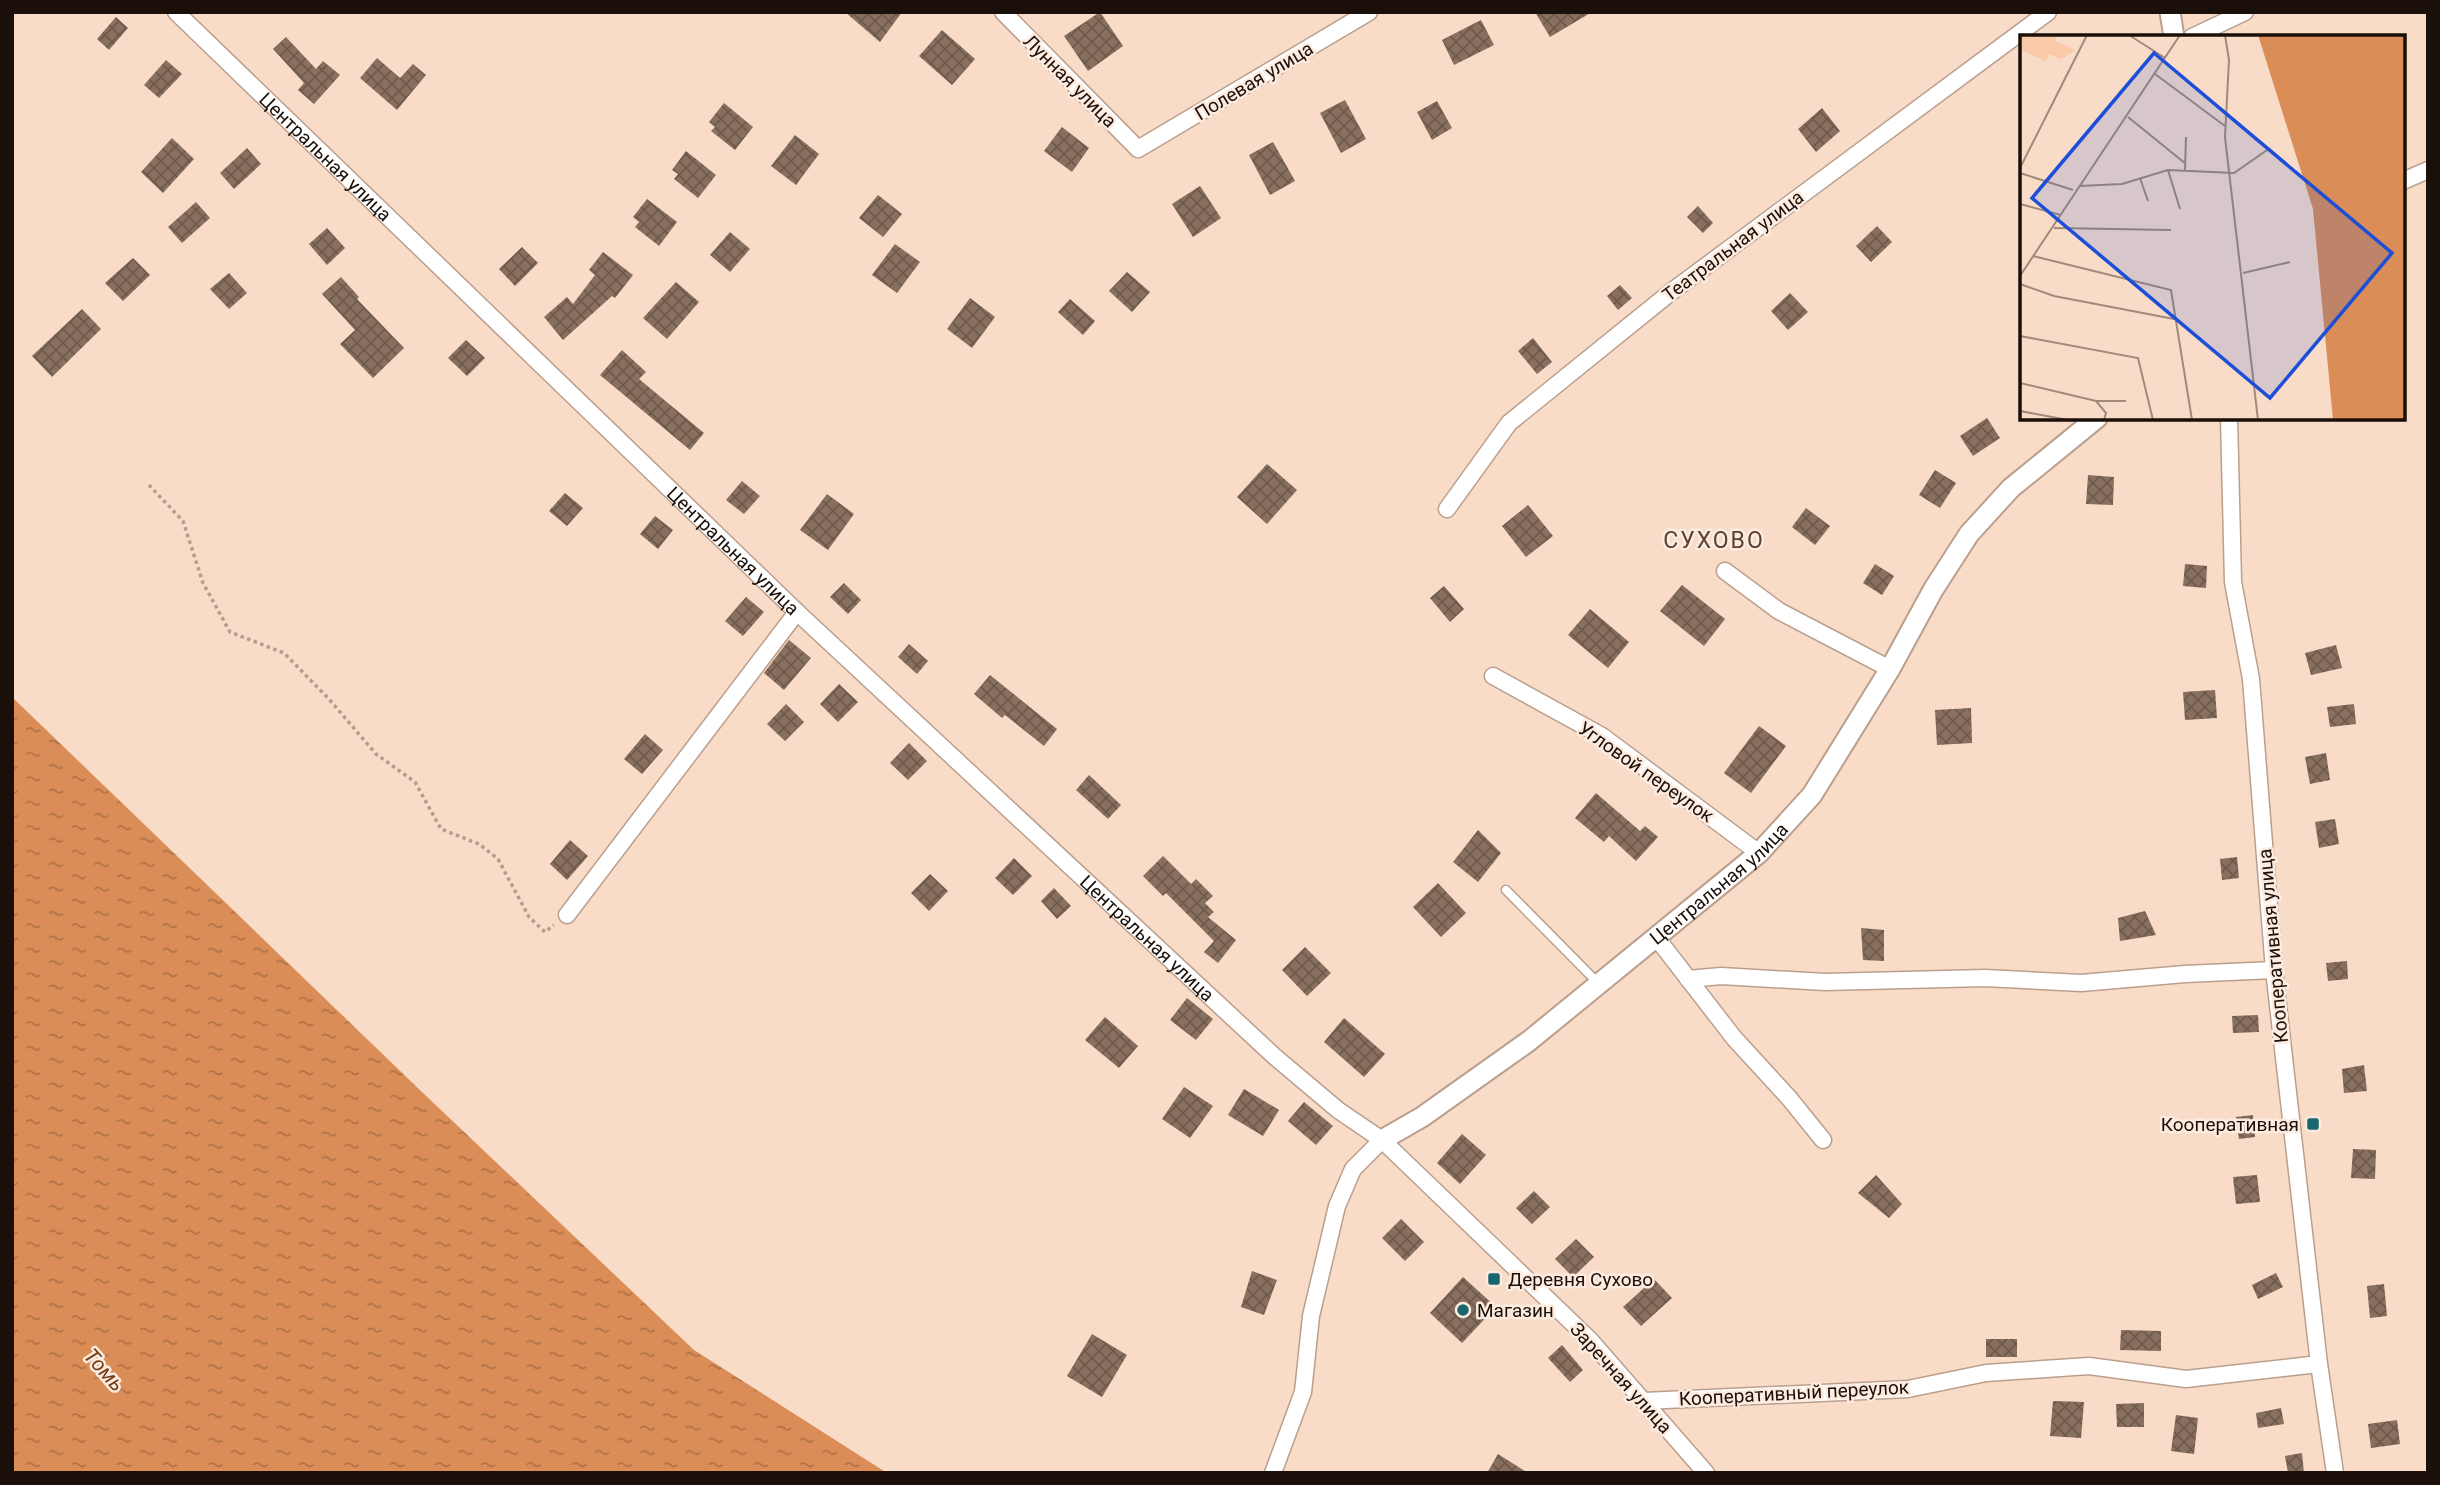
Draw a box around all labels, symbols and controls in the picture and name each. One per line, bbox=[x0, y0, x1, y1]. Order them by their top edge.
street label: Лунная улица bbox=[1019, 30, 1121, 132]
inset map bbox=[2020, 35, 2405, 420]
street label: Полевая улица bbox=[1191, 37, 1317, 125]
street label: Центральная улица bbox=[255, 87, 397, 226]
street label: Театральная улица bbox=[1658, 185, 1808, 307]
street label: Центральная улица bbox=[662, 481, 804, 620]
district label: СУХОВО bbox=[1663, 527, 1765, 554]
street label: Угловой переулок bbox=[1574, 717, 1719, 828]
street label: Центральная улица bbox=[1645, 818, 1793, 949]
street label: Кооперативная улица bbox=[2253, 848, 2293, 1044]
street label: Центральная улица bbox=[1075, 870, 1219, 1006]
place label: Кооперативная bbox=[2161, 1113, 2299, 1136]
marker: Кооперативная bbox=[2305, 1116, 2321, 1132]
place label: Деревня Сухово bbox=[1508, 1268, 1653, 1291]
marker: Деревня Сухово bbox=[1486, 1271, 1502, 1287]
place label: Магазин bbox=[1477, 1299, 1554, 1322]
marker: Магазин bbox=[1455, 1302, 1471, 1318]
street label: Заречная улица bbox=[1565, 1318, 1677, 1438]
water label: Томь bbox=[79, 1344, 129, 1396]
street label: Кооперативный переулок bbox=[1678, 1375, 1910, 1411]

